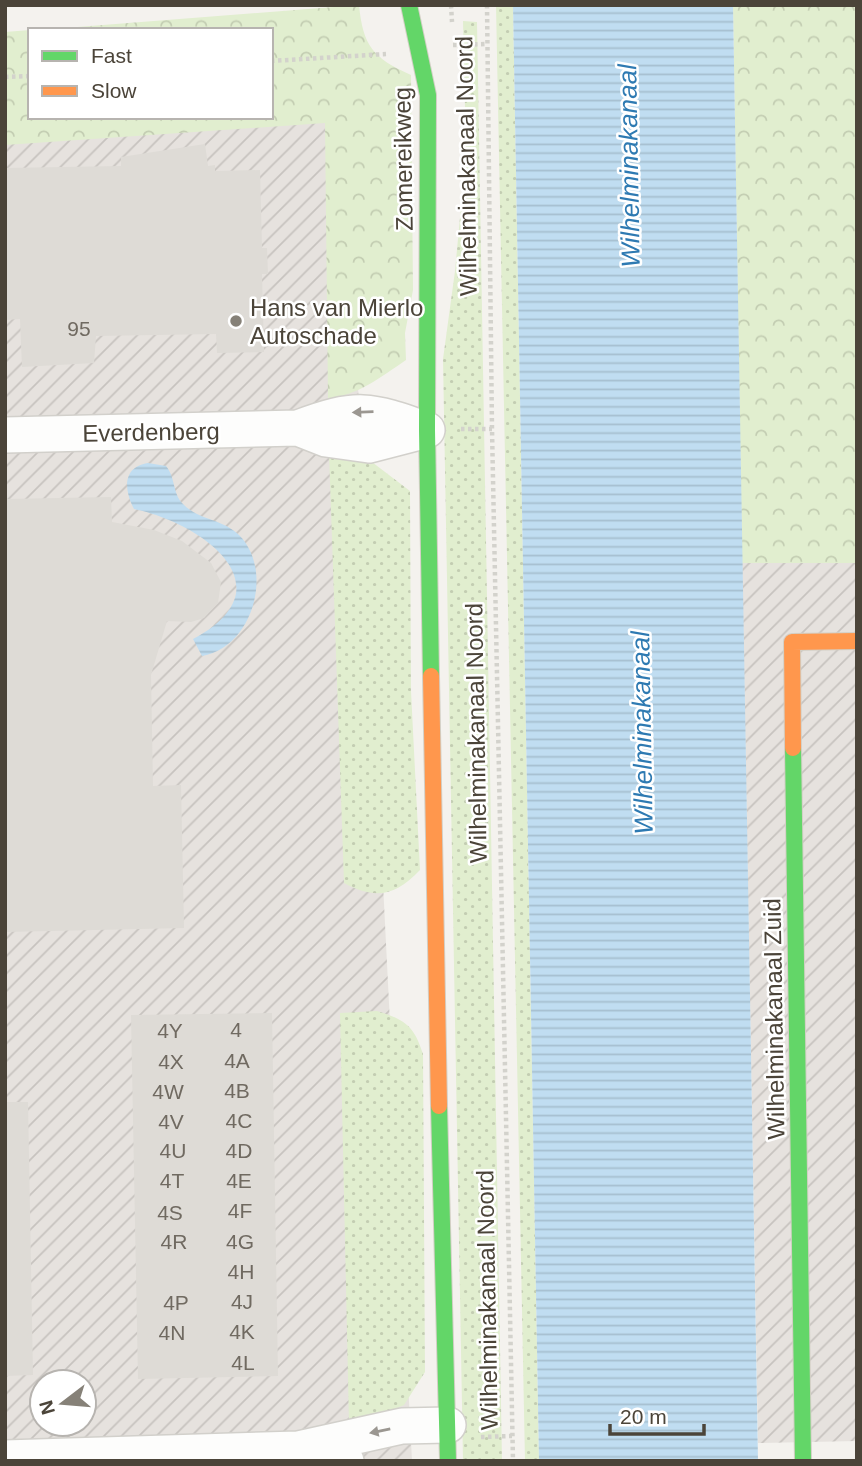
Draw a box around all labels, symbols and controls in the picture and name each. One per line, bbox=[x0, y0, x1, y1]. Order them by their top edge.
legend bbox=[28, 28, 273, 119]
street label: Wilhelminakanaal Noord bbox=[450, 36, 482, 296]
text: Fast bbox=[91, 44, 132, 67]
water label: Wilhelminakanaal bbox=[612, 63, 646, 268]
text: Slow bbox=[91, 79, 137, 102]
street label: Zomereikweg bbox=[388, 87, 418, 231]
place label: Hans van Mierlo Autoschade bbox=[250, 294, 423, 349]
marker: Hans van Mierlo Autoschade bbox=[228, 313, 244, 329]
house number: 95 bbox=[67, 317, 91, 340]
one-way arrow bbox=[351, 407, 373, 418]
street label: Everdenberg bbox=[82, 417, 220, 447]
street label: Wilhelminakanaal Noord bbox=[460, 603, 492, 863]
water label: Wilhelminakanaal bbox=[625, 630, 659, 835]
street label: Wilhelminakanaal Zuid bbox=[758, 898, 790, 1140]
house number: 4 bbox=[230, 1018, 242, 1041]
house number: 4Y bbox=[157, 1019, 183, 1042]
house number: 4A bbox=[224, 1049, 250, 1072]
house number: 4X bbox=[158, 1050, 184, 1073]
house number: 4B bbox=[224, 1079, 250, 1102]
house number: 4W bbox=[152, 1080, 184, 1103]
house number: 4C bbox=[226, 1109, 252, 1132]
house number: 4V bbox=[158, 1110, 184, 1133]
house number: 4U bbox=[160, 1139, 186, 1162]
house number: 4D bbox=[226, 1139, 252, 1162]
house number: 4T bbox=[160, 1169, 184, 1192]
house number: 4E bbox=[226, 1169, 252, 1192]
street label: Wilhelminakanaal Noord bbox=[471, 1170, 503, 1430]
house number: 4F bbox=[228, 1199, 252, 1222]
house number: 4S bbox=[157, 1201, 183, 1224]
house number: 4R bbox=[161, 1230, 187, 1253]
house number: 4G bbox=[226, 1230, 254, 1253]
house number: 4H bbox=[228, 1260, 254, 1283]
house number: 4J bbox=[231, 1290, 253, 1313]
house number: 4P bbox=[163, 1291, 189, 1314]
house number: 4K bbox=[229, 1320, 255, 1343]
house number: 4N bbox=[159, 1321, 185, 1344]
house number: 4L bbox=[231, 1351, 255, 1374]
north arrow bbox=[28, 1368, 98, 1438]
scale bar bbox=[610, 1392, 704, 1436]
text: N bbox=[35, 1398, 59, 1417]
text: 20 m bbox=[620, 1405, 667, 1428]
one-way arrow bbox=[369, 1426, 391, 1437]

